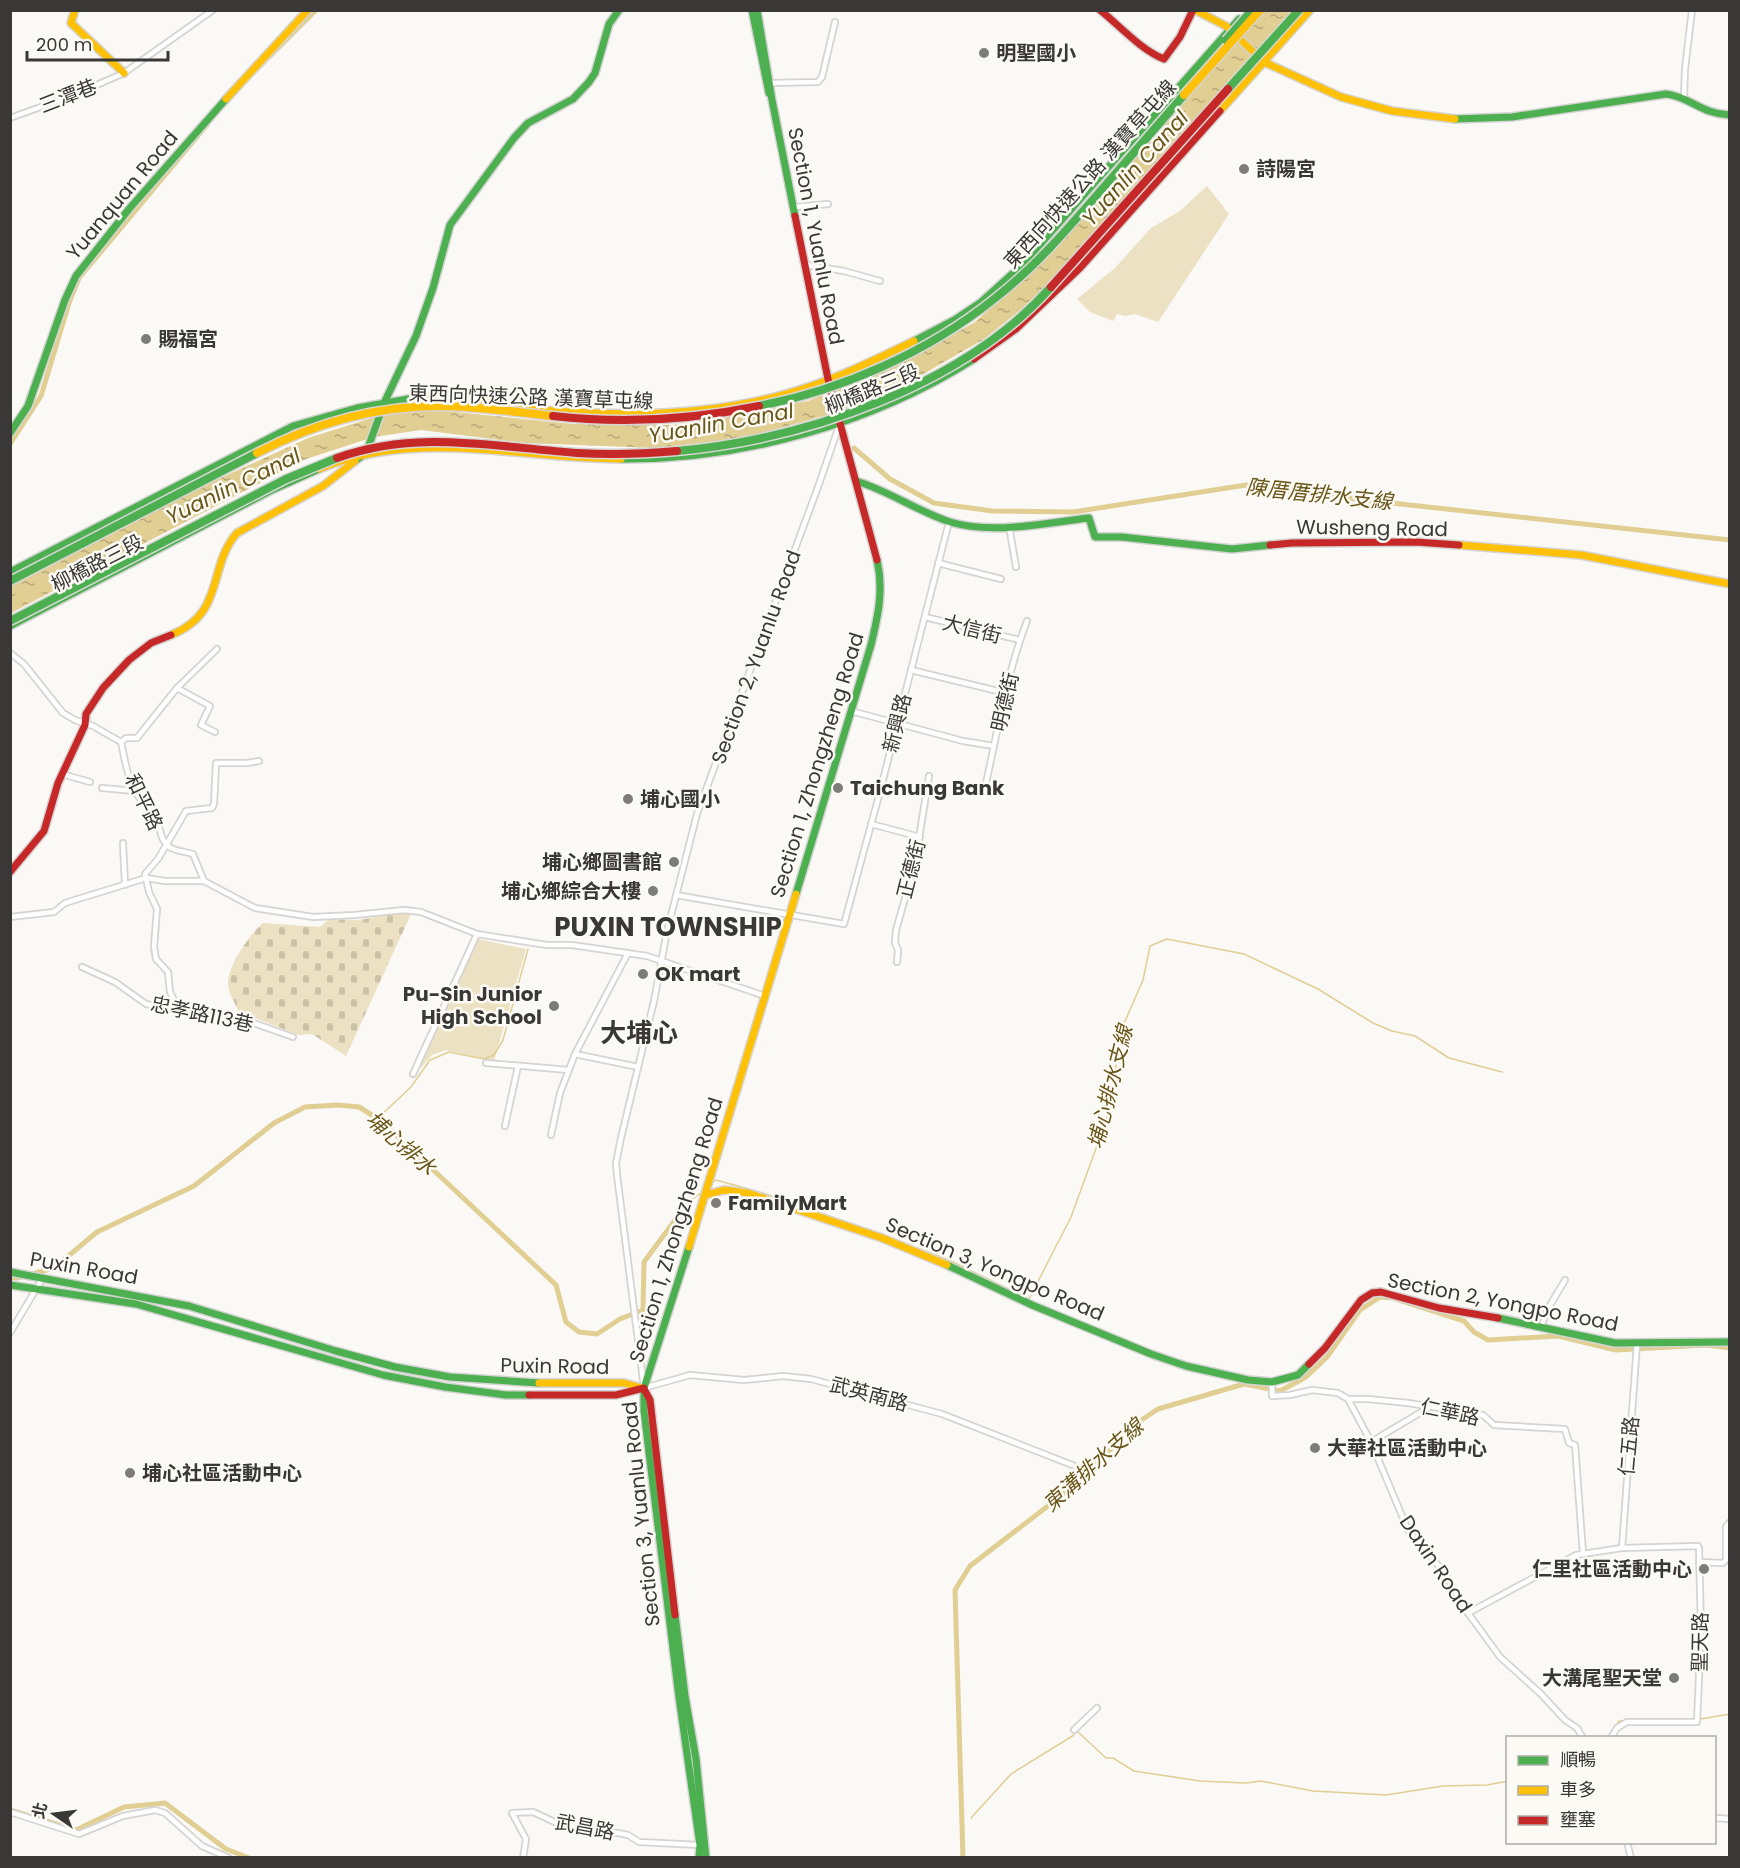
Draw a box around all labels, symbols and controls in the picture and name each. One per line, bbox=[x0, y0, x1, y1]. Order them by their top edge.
scale bar bbox=[27, 24, 168, 62]
text: 200 m bbox=[36, 32, 92, 57]
place label: 明聖國小 bbox=[996, 39, 1076, 67]
marker: 明聖國小 bbox=[977, 46, 991, 60]
street label: 三潭巷 bbox=[35, 72, 101, 120]
street label: 東西向快速公路 漢寶草屯線 bbox=[998, 73, 1182, 275]
water label: Yuanlin Canal bbox=[1075, 103, 1195, 232]
street label: Yuanquan Road bbox=[60, 124, 184, 266]
street label: Section 1, Yuanlu Road bbox=[781, 125, 851, 347]
place label: 詩陽宮 bbox=[1256, 155, 1316, 183]
marker: 詩陽宮 bbox=[1237, 162, 1251, 176]
place label: 賜福宮 bbox=[158, 325, 218, 353]
marker: 賜福宮 bbox=[139, 332, 153, 346]
street label: 柳橋路三段 bbox=[820, 357, 924, 421]
street label: 東西向快速公路 漢寶草屯線 bbox=[408, 379, 654, 415]
water label: Yuanlin Canal bbox=[646, 396, 797, 450]
water label: Yuanlin Canal bbox=[161, 440, 306, 531]
water label: 陳厝厝排水支線 bbox=[1244, 472, 1396, 516]
street label: Wusheng Road bbox=[1296, 513, 1448, 543]
street label: 柳橋路三段 bbox=[46, 528, 148, 598]
street label: Section 2, Yuanlu Road bbox=[704, 546, 808, 768]
street label: 大信街 bbox=[940, 608, 1004, 650]
street label: Section 1, Zhongzheng Road bbox=[763, 629, 871, 901]
street label: 明德街 bbox=[985, 670, 1025, 734]
street label: 新興路 bbox=[876, 691, 918, 755]
street label: 和平路 bbox=[118, 769, 170, 835]
place label: Taichung Bank bbox=[850, 774, 1005, 802]
marker: Taichung Bank bbox=[831, 781, 845, 795]
place label: 埔心國小 bbox=[640, 785, 720, 813]
marker: 埔心國小 bbox=[621, 792, 635, 806]
street label: 正德街 bbox=[890, 837, 932, 901]
place label: 埔心鄉圖書館 bbox=[542, 848, 662, 876]
marker: 埔心鄉圖書館 bbox=[667, 855, 681, 869]
place label: 埔心鄉綜合大樓 bbox=[501, 877, 641, 905]
marker: 埔心鄉綜合大樓 bbox=[646, 884, 660, 898]
district label: PUXIN TOWNSHIP bbox=[554, 909, 782, 945]
place label: OK mart bbox=[655, 960, 740, 988]
marker: OK mart bbox=[636, 967, 650, 981]
place label: Pu-Sin Junior High School bbox=[403, 980, 542, 1031]
street label: 忠孝路113巷 bbox=[148, 989, 256, 1039]
marker: Pu-Sin Junior High School bbox=[547, 999, 561, 1013]
district label: 大埔心 bbox=[600, 1015, 678, 1051]
water label: 埔心排水支線 bbox=[1081, 1020, 1140, 1152]
street label: Section 1, Zhongzheng Road bbox=[622, 1094, 730, 1366]
water label: 埔心排水 bbox=[360, 1105, 443, 1182]
place label: FamilyMart bbox=[728, 1189, 847, 1217]
marker: FamilyMart bbox=[709, 1196, 723, 1210]
street label: Section 3, Yongpo Road bbox=[881, 1210, 1109, 1328]
street label: Puxin Road bbox=[28, 1245, 140, 1291]
street label: Section 2, Yongpo Road bbox=[1385, 1266, 1621, 1338]
street label: Puxin Road bbox=[500, 1351, 610, 1381]
street label: 武英南路 bbox=[827, 1370, 911, 1418]
street label: 仁華路 bbox=[1418, 1392, 1482, 1432]
street label: Section 3, Yuanlu Road bbox=[615, 1400, 667, 1628]
water label: 東溝排水支線 bbox=[1036, 1411, 1151, 1518]
street label: 仁五路 bbox=[1612, 1415, 1646, 1477]
place label: 大華社區活動中心 bbox=[1327, 1434, 1487, 1462]
marker: 大華社區活動中心 bbox=[1308, 1441, 1322, 1455]
place label: 埔心社區活動中心 bbox=[142, 1459, 302, 1487]
marker: 埔心社區活動中心 bbox=[123, 1466, 137, 1480]
street label: Daxin Road bbox=[1393, 1510, 1479, 1618]
place label: 仁里社區活動中心 bbox=[1532, 1555, 1692, 1583]
marker: 仁里社區活動中心 bbox=[1697, 1562, 1711, 1576]
street label: 聖天路 bbox=[1685, 1612, 1715, 1672]
place label: 大溝尾聖天堂 bbox=[1542, 1664, 1662, 1692]
marker: 大溝尾聖天堂 bbox=[1667, 1671, 1681, 1685]
legend bbox=[1506, 1736, 1716, 1844]
text: 順暢 bbox=[1560, 1747, 1596, 1772]
text: 車多 bbox=[1560, 1777, 1596, 1802]
north arrow bbox=[24, 1784, 84, 1844]
text: 北 bbox=[27, 1800, 53, 1821]
text: 壅塞 bbox=[1560, 1807, 1596, 1832]
street label: 武昌路 bbox=[553, 1808, 617, 1846]

